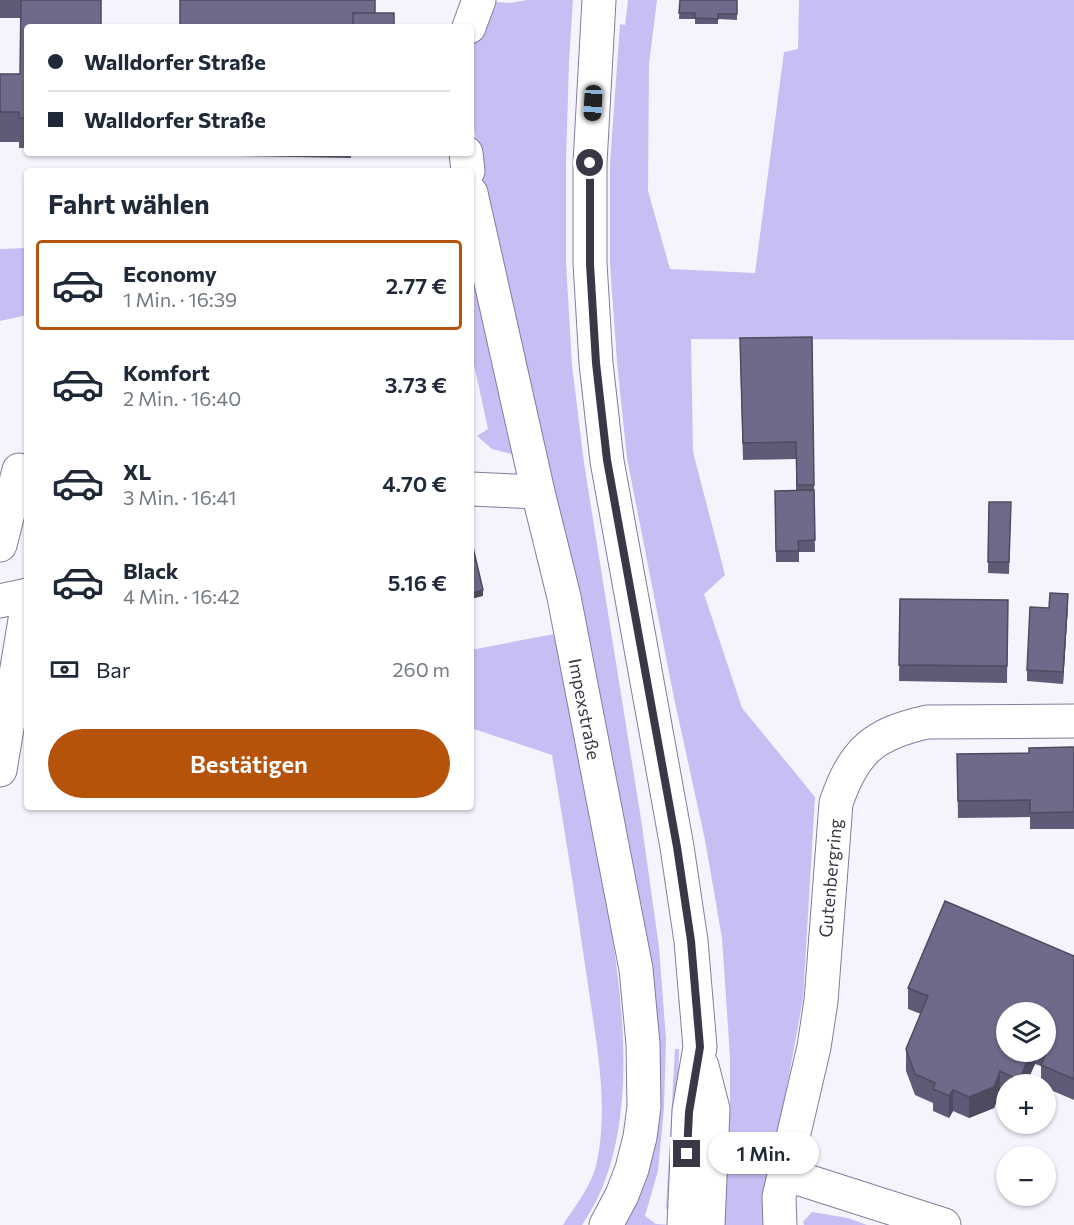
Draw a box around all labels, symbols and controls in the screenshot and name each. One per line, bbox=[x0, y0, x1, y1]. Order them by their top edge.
text: Walldorfer Straße bbox=[84, 48, 266, 75]
car bbox=[583, 85, 603, 121]
text: Walldorfer Straße bbox=[84, 106, 266, 133]
route start bbox=[576, 149, 603, 176]
text: Fahrt wählen bbox=[48, 187, 210, 220]
icon: car bbox=[51, 258, 105, 312]
text: Economy bbox=[123, 260, 217, 287]
text: 2.77 € bbox=[386, 272, 447, 299]
text: 1 Min. · 16:39 bbox=[123, 287, 237, 311]
icon: car bbox=[51, 357, 105, 411]
text: Komfort bbox=[123, 359, 210, 386]
text: 3.73 € bbox=[385, 371, 447, 398]
text: 2 Min. · 16:40 bbox=[123, 386, 241, 410]
icon: car bbox=[51, 456, 105, 510]
text: XL bbox=[123, 458, 151, 485]
text: 4.70 € bbox=[382, 470, 447, 497]
text: 3 Min. · 16:41 bbox=[123, 485, 236, 509]
icon: car bbox=[51, 555, 105, 609]
text: Black bbox=[123, 557, 178, 584]
text: 5.16 € bbox=[388, 569, 447, 596]
text: 4 Min. · 16:42 bbox=[123, 584, 240, 608]
icon: cash bbox=[48, 653, 81, 686]
text: Bar bbox=[96, 656, 131, 683]
street label: Impexstraße bbox=[564, 656, 606, 762]
text: 260 m bbox=[392, 657, 450, 681]
button: Bestätigen bbox=[48, 729, 450, 798]
street label: Gutenbergring bbox=[814, 817, 846, 938]
map controls bbox=[996, 1002, 1056, 1206]
button: layers bbox=[996, 1002, 1056, 1062]
button: + bbox=[996, 1074, 1056, 1134]
callout: 1 Min. bbox=[708, 1133, 819, 1175]
route end bbox=[673, 1140, 700, 1167]
text: 1 Min. bbox=[737, 1141, 791, 1165]
button: − bbox=[996, 1146, 1056, 1206]

